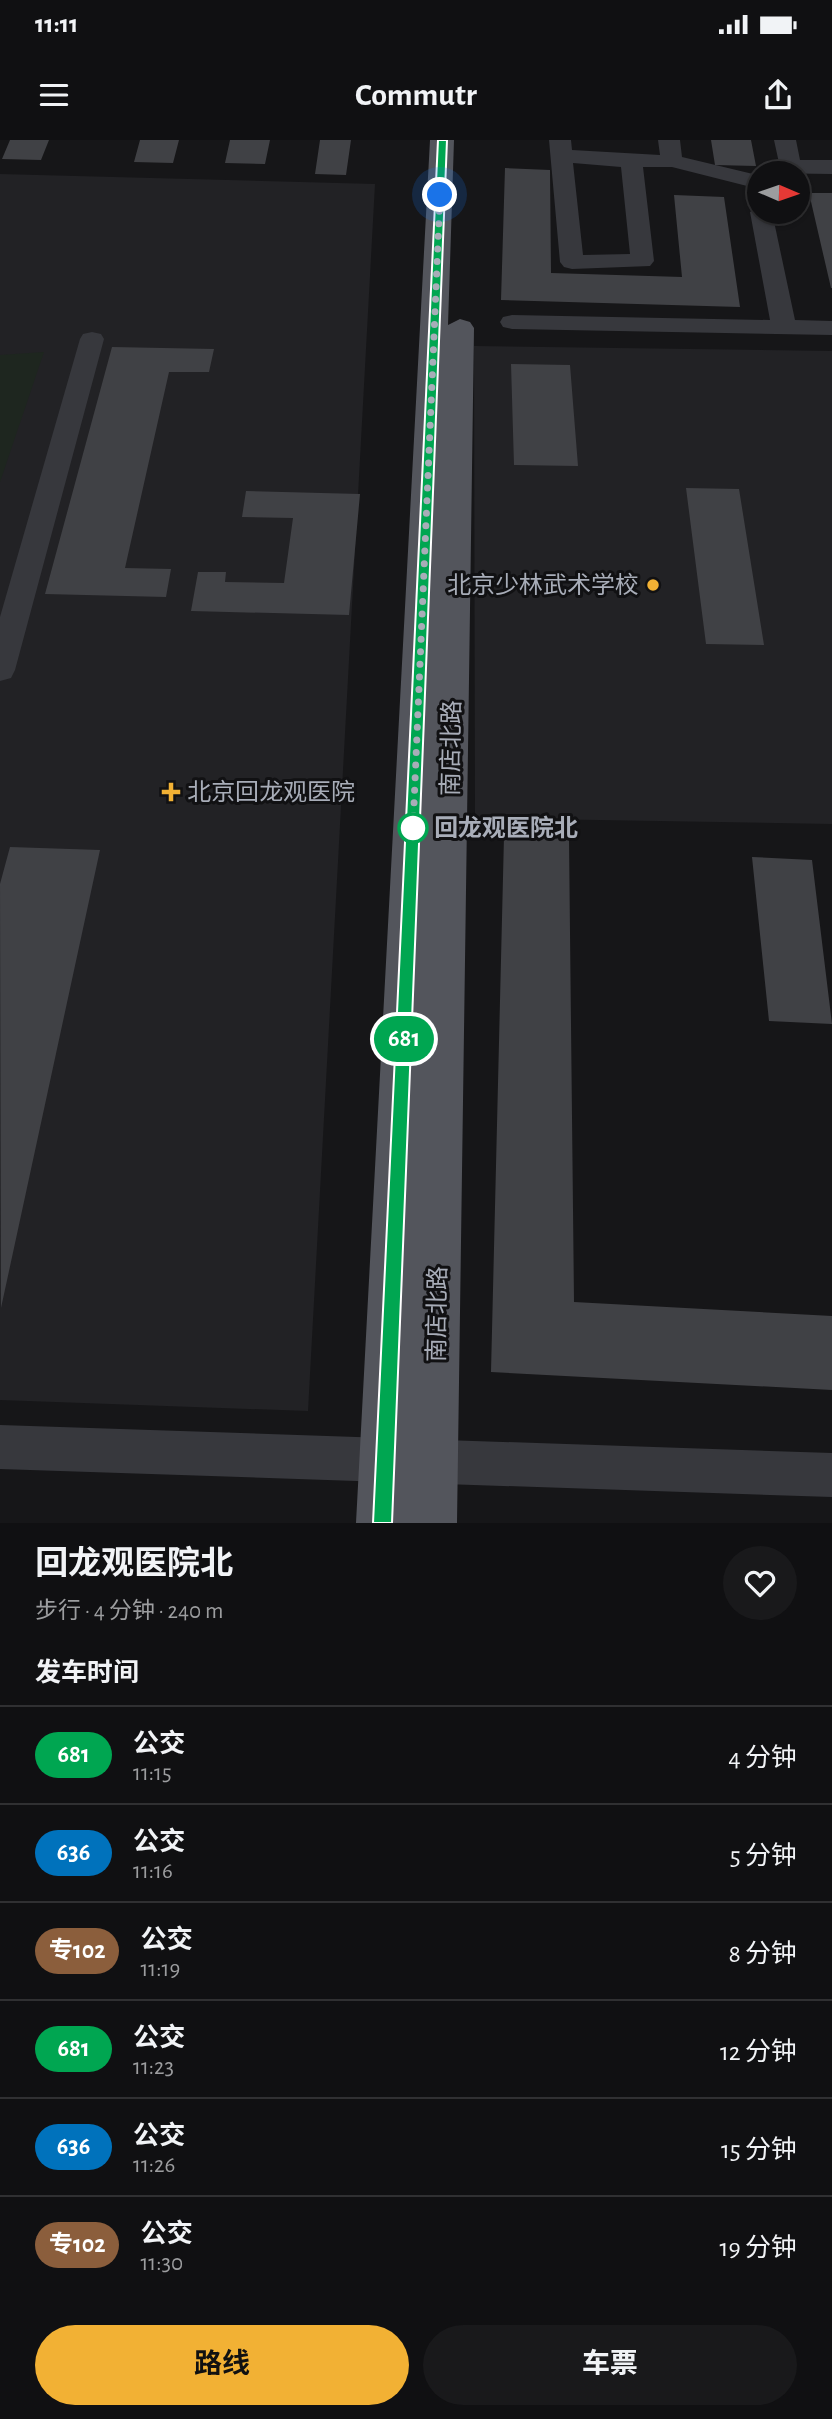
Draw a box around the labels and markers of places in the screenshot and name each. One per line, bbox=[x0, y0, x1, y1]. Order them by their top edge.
place label: 北京少林武术学校 bbox=[447, 572, 639, 598]
marker: 北京少林武术学校 bbox=[645, 577, 661, 593]
place label: 北京回龙观医院 bbox=[187, 779, 355, 805]
marker: 北京回龙观医院 bbox=[161, 782, 181, 802]
marker: 回龙观医院北 bbox=[398, 813, 428, 843]
place label: 回龙观医院北 bbox=[434, 815, 578, 841]

